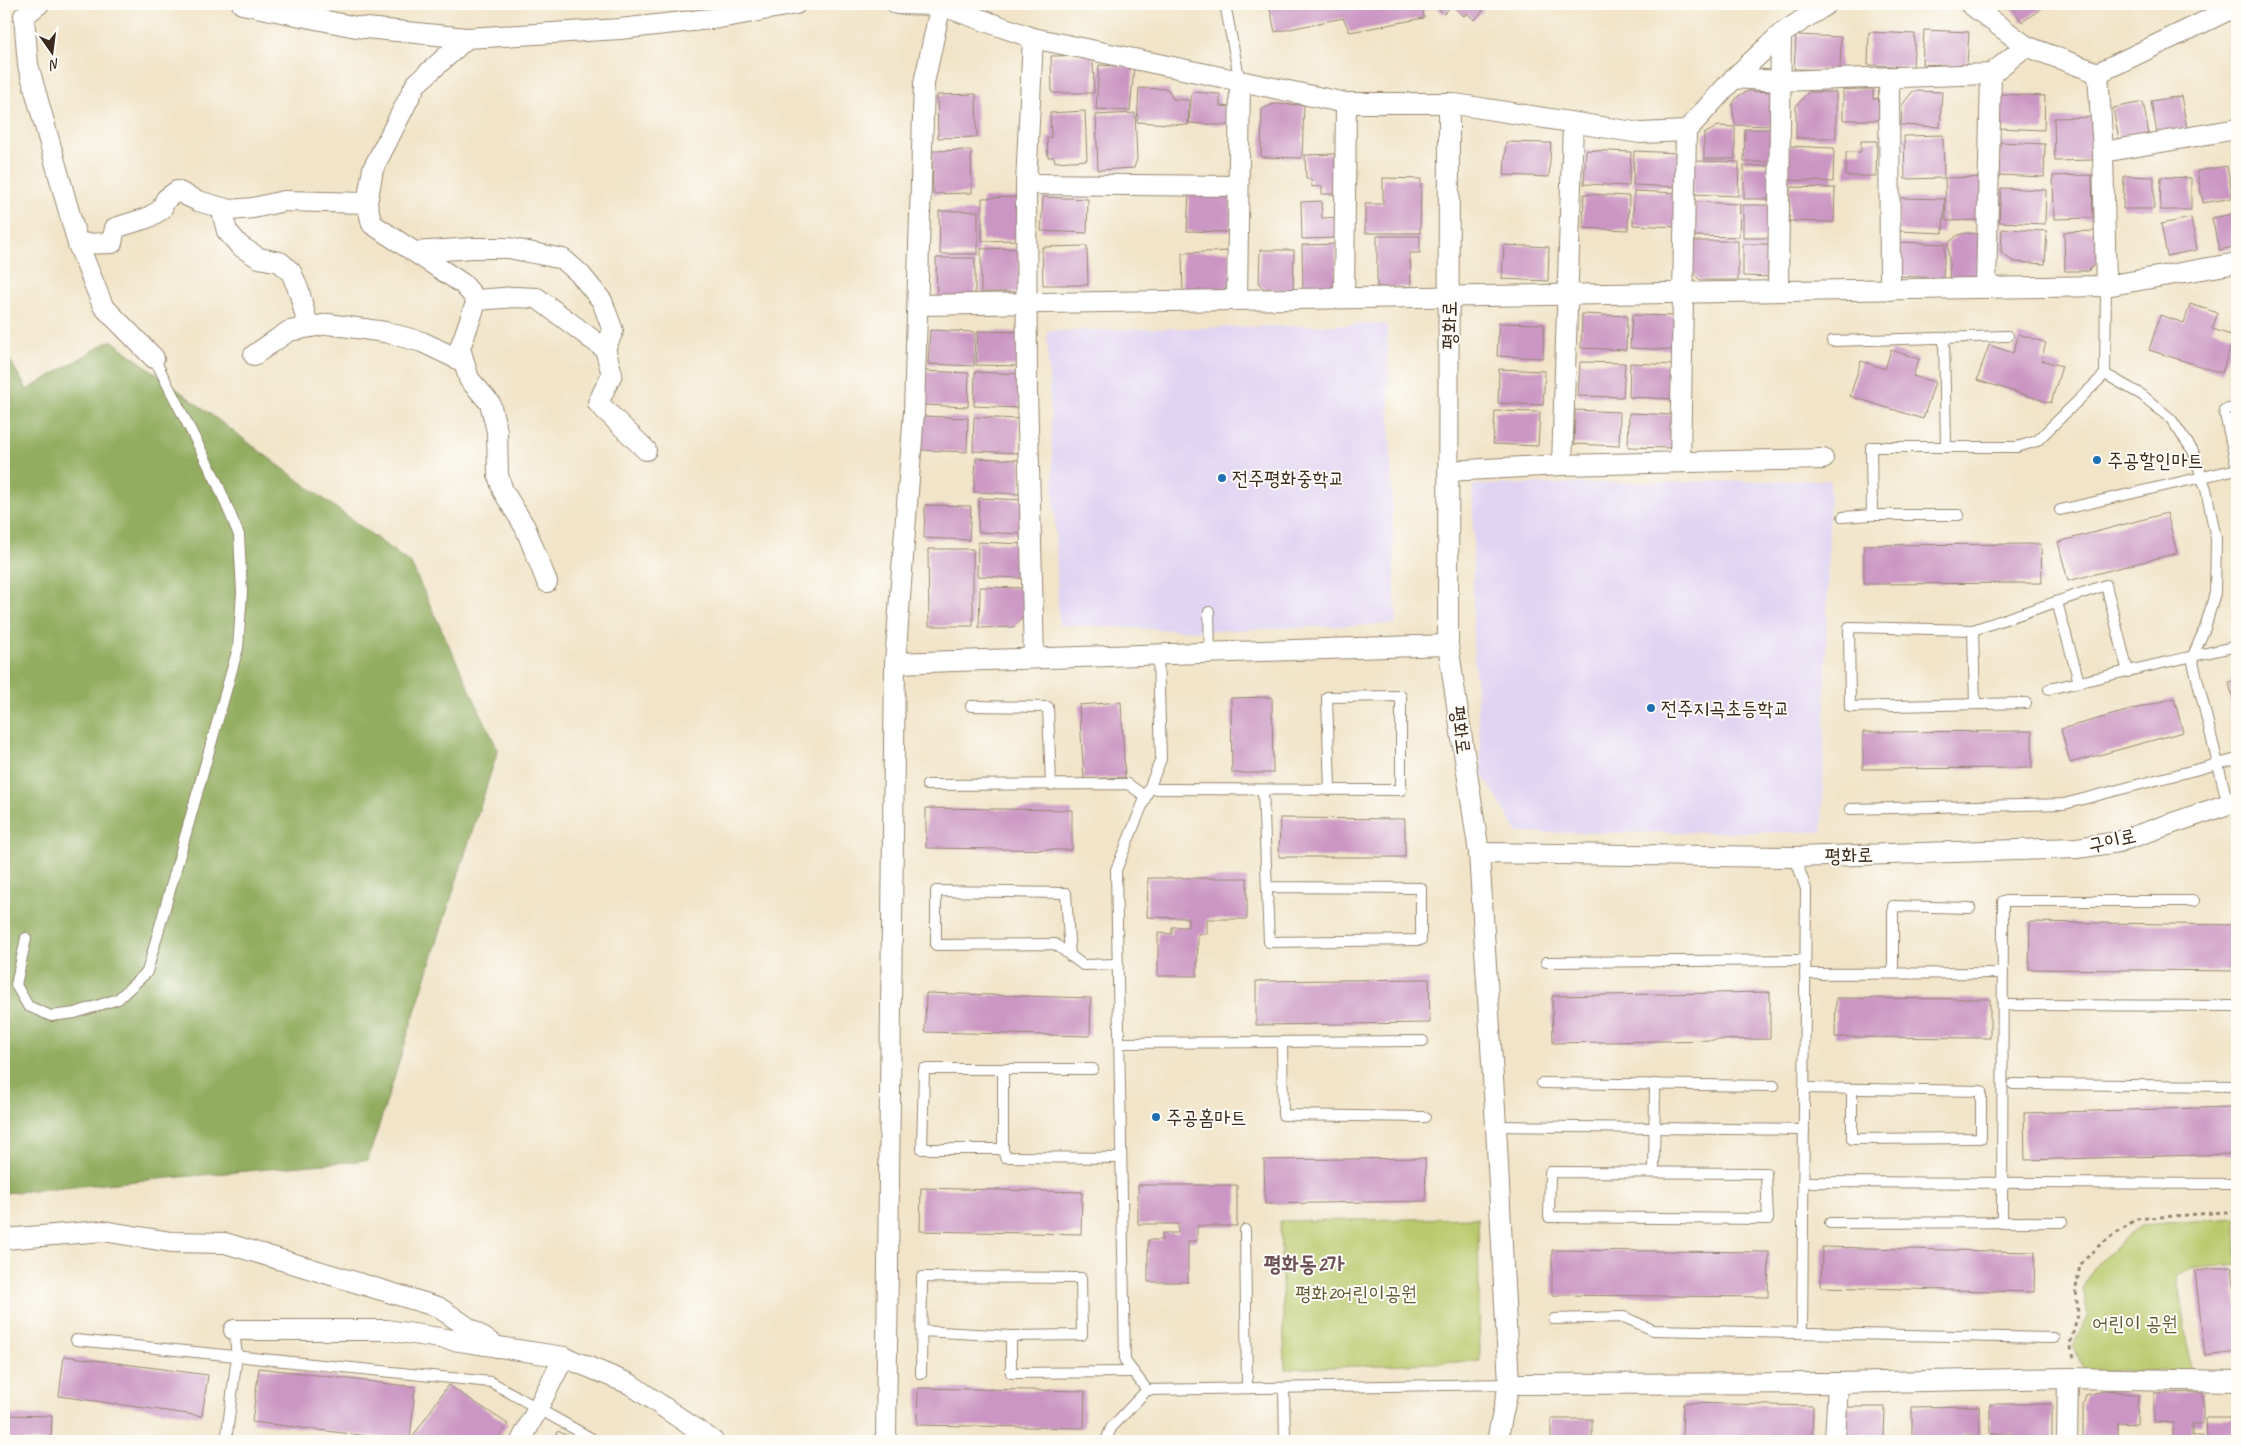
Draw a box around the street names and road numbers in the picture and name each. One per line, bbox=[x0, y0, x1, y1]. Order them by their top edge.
street label: 평화로 bbox=[1437, 301, 1462, 349]
street label: 평화로 bbox=[1445, 704, 1476, 756]
street label: 구이로 bbox=[2086, 823, 2138, 858]
street label: 평화로 bbox=[1824, 842, 1874, 869]

